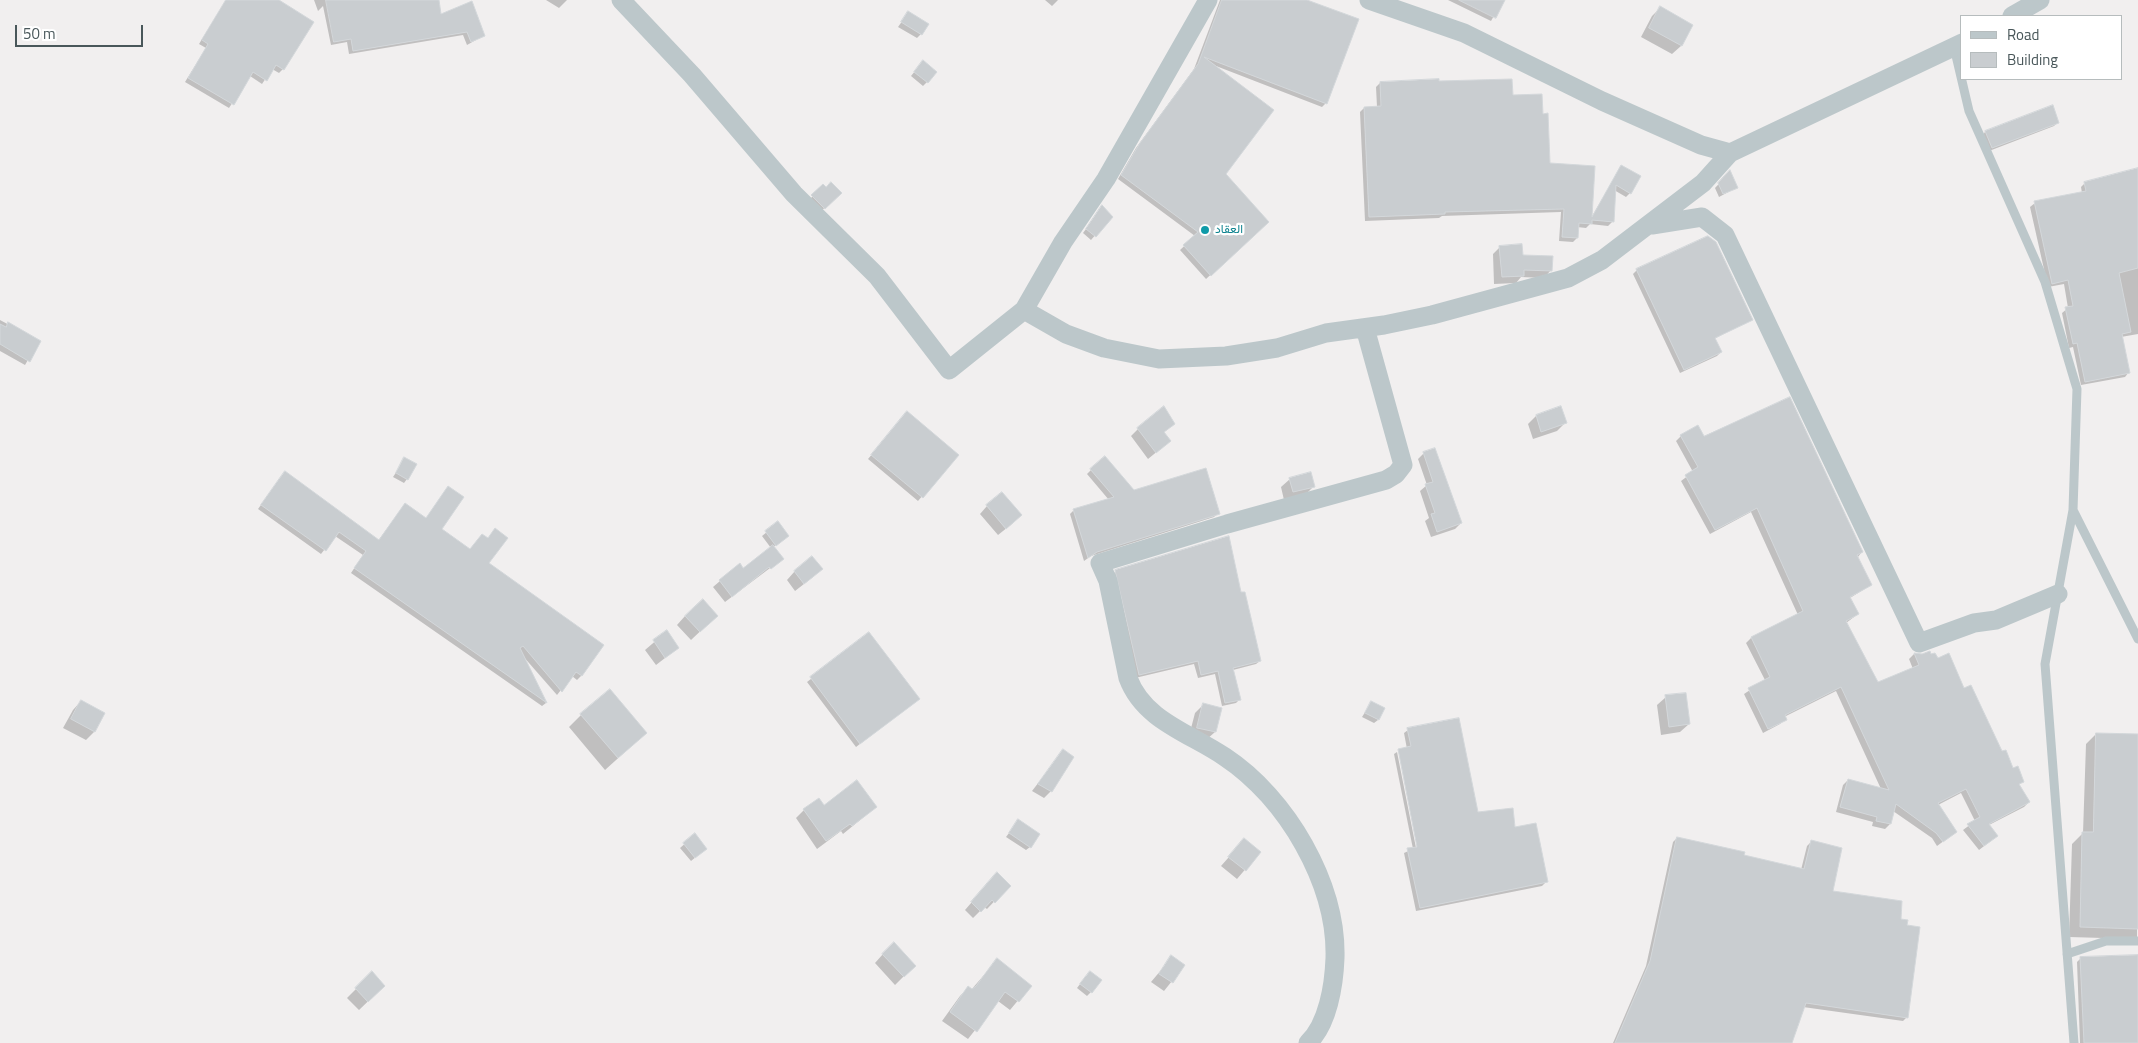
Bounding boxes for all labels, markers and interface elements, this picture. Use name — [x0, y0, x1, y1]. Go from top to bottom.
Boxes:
scale bar — [18, 15, 145, 47]
legend — [1960, 15, 2123, 80]
text: 50 m — [23, 22, 56, 45]
text: Road — [2007, 23, 2039, 46]
text: Building — [2007, 48, 2058, 71]
place label: العقاد — [1215, 223, 1243, 237]
marker: العقاد — [1199, 224, 1211, 236]

